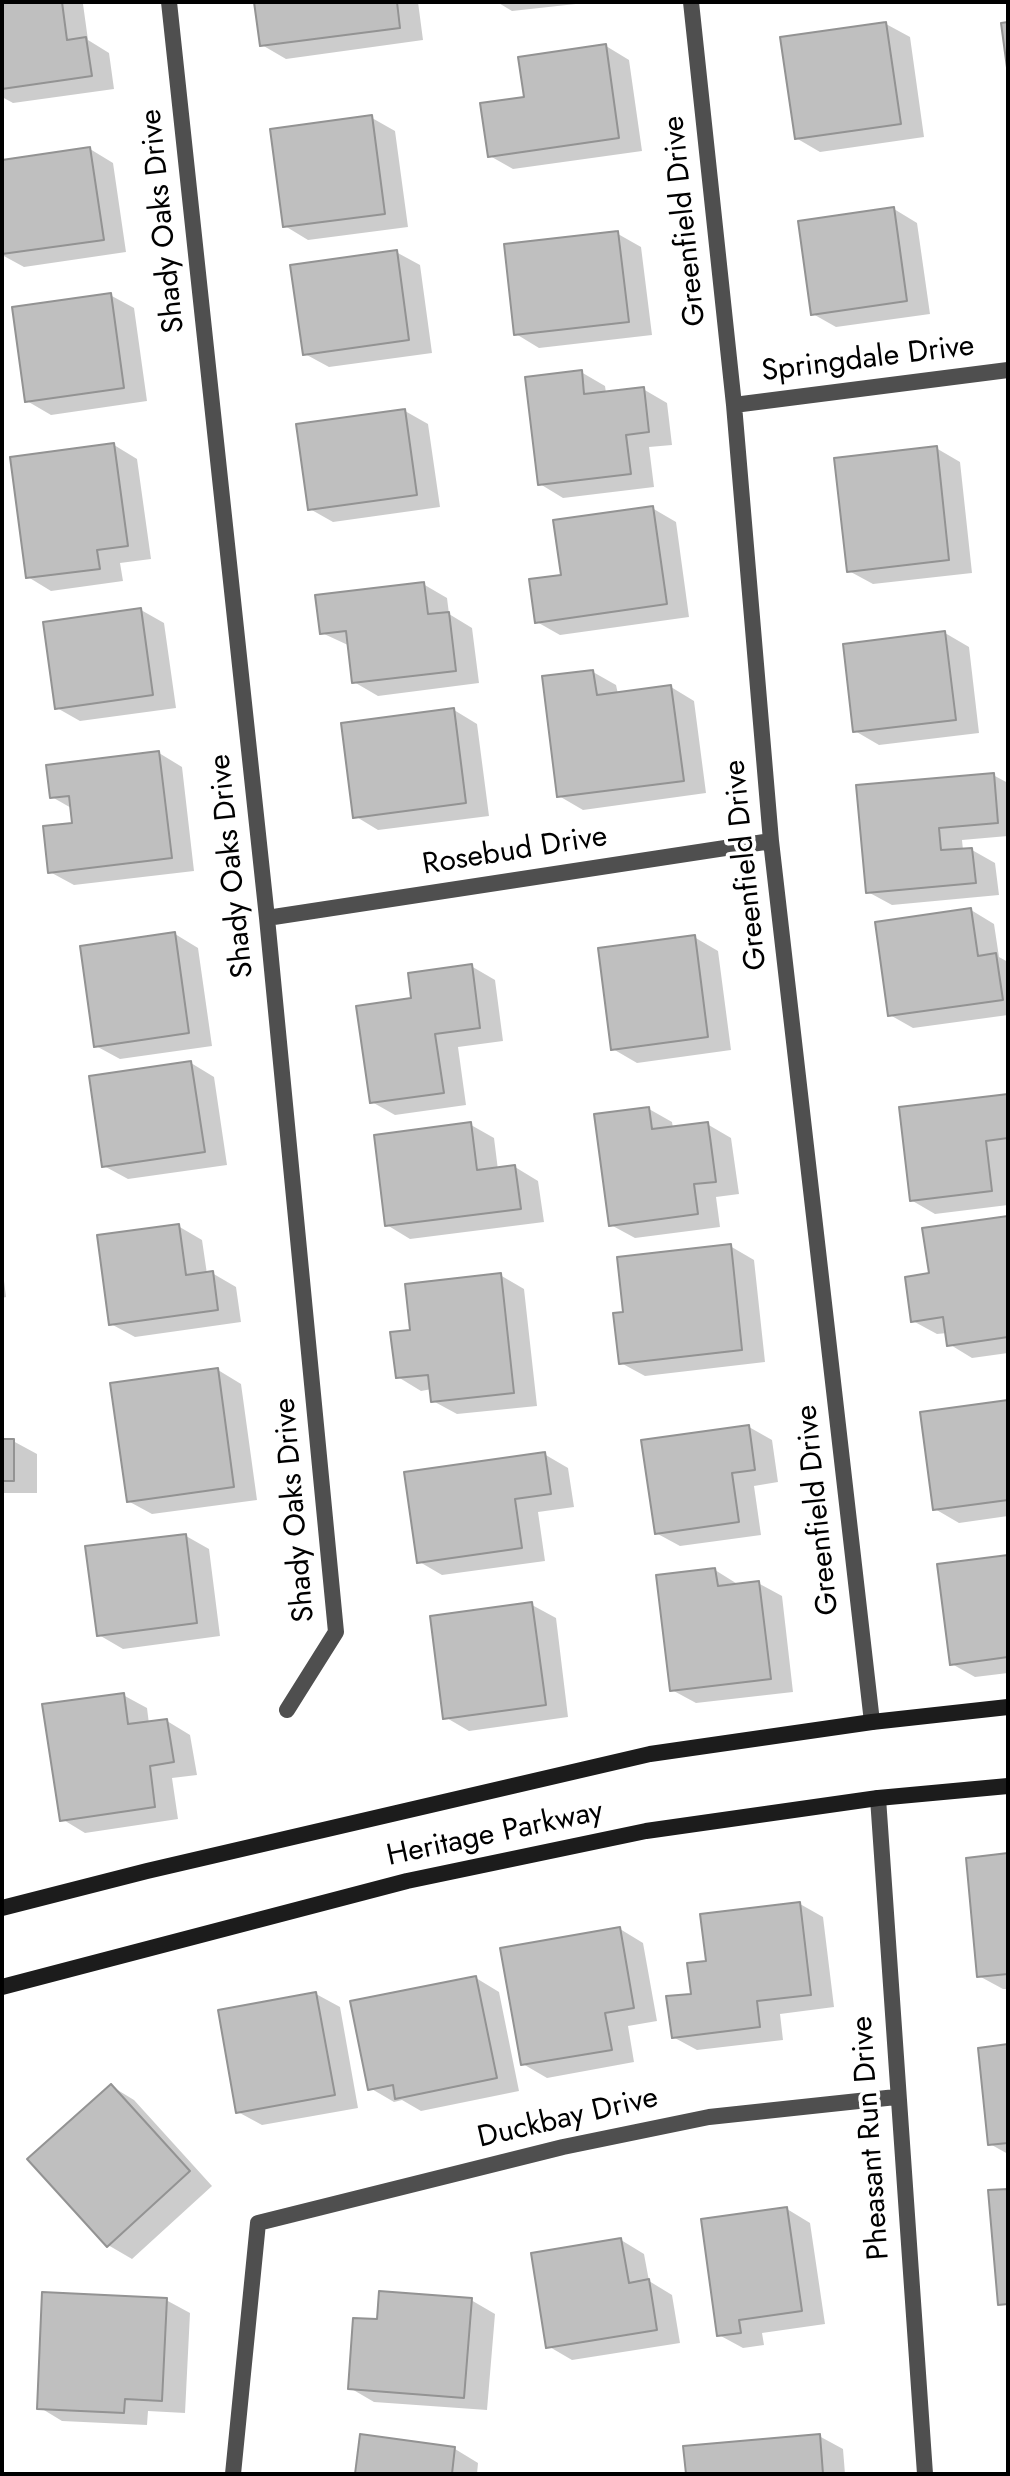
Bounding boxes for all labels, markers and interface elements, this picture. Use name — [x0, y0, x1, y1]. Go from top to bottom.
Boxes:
street label: Shady Oaks Drive — [134, 107, 194, 335]
street label: Greenfield Drive — [657, 114, 715, 328]
street label: Springdale Drive — [760, 329, 976, 391]
street label: Shady Oaks Drive — [203, 752, 263, 980]
street label: Greenfield Drive — [718, 758, 776, 972]
street label: Rosebud Drive — [420, 820, 610, 884]
street label: Shady Oaks Drive — [268, 1396, 324, 1624]
street label: Greenfield Drive — [790, 1403, 848, 1617]
street label: Heritage Parkway — [384, 1795, 606, 1875]
street label: Pheasant Run Drive — [846, 2015, 898, 2261]
street label: Duckbay Drive — [474, 2081, 662, 2157]

